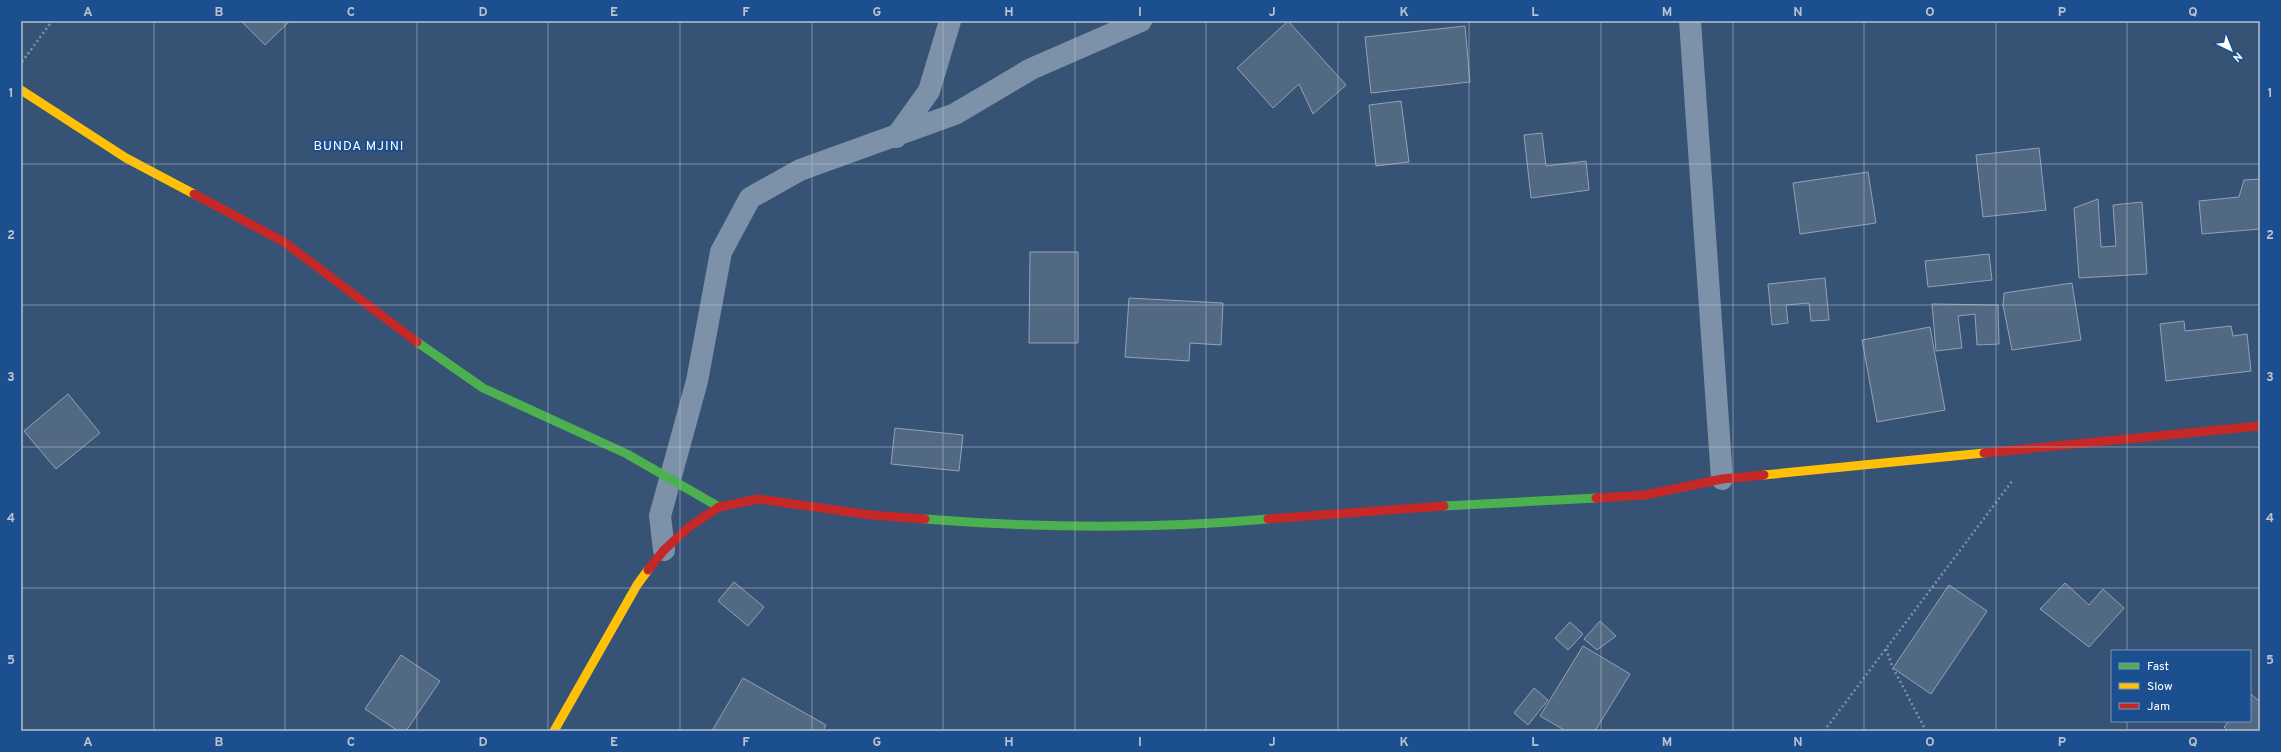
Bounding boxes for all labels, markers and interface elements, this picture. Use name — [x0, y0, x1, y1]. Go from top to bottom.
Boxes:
text: A — [83, 5, 93, 21]
text: B — [215, 5, 224, 21]
text: C — [347, 5, 355, 21]
text: D — [478, 5, 488, 21]
text: E — [610, 5, 618, 21]
text: F — [742, 5, 750, 21]
text: G — [873, 5, 882, 21]
text: H — [1004, 5, 1014, 21]
text: I — [1138, 5, 1142, 21]
text: J — [1268, 5, 1276, 21]
text: K — [1399, 5, 1409, 21]
text: L — [1531, 5, 1539, 21]
text: M — [1662, 5, 1672, 21]
text: N — [1793, 5, 1803, 21]
text: O — [1925, 5, 1935, 21]
text: P — [2058, 5, 2067, 21]
text: Q — [2188, 5, 2198, 21]
north arrow — [2211, 30, 2251, 70]
text: N — [2229, 49, 2245, 64]
text: 1 — [8, 86, 14, 102]
text: 1 — [2267, 86, 2273, 102]
district label: BUNDA MJINI — [313, 139, 405, 155]
text: 2 — [7, 228, 15, 244]
text: 2 — [2266, 228, 2274, 244]
text: 3 — [7, 370, 15, 386]
text: 3 — [2266, 370, 2274, 386]
text: 4 — [7, 511, 15, 527]
text: 4 — [2266, 511, 2274, 527]
legend — [2111, 650, 2251, 722]
text: 5 — [7, 653, 15, 669]
text: 5 — [2266, 653, 2274, 669]
text: Fast — [2147, 659, 2169, 675]
text: Slow — [2147, 679, 2173, 695]
text: Jam — [2147, 699, 2170, 715]
text: A — [83, 735, 93, 751]
text: B — [215, 735, 224, 751]
text: C — [347, 735, 355, 751]
text: D — [478, 735, 488, 751]
text: E — [610, 735, 618, 751]
text: F — [742, 735, 750, 751]
text: G — [873, 735, 882, 751]
text: H — [1004, 735, 1014, 751]
text: I — [1138, 735, 1142, 751]
text: J — [1268, 735, 1276, 751]
text: K — [1399, 735, 1409, 751]
text: L — [1531, 735, 1539, 751]
text: M — [1662, 735, 1672, 751]
text: N — [1793, 735, 1803, 751]
text: O — [1925, 735, 1935, 751]
text: P — [2058, 735, 2067, 751]
text: Q — [2188, 735, 2198, 751]

